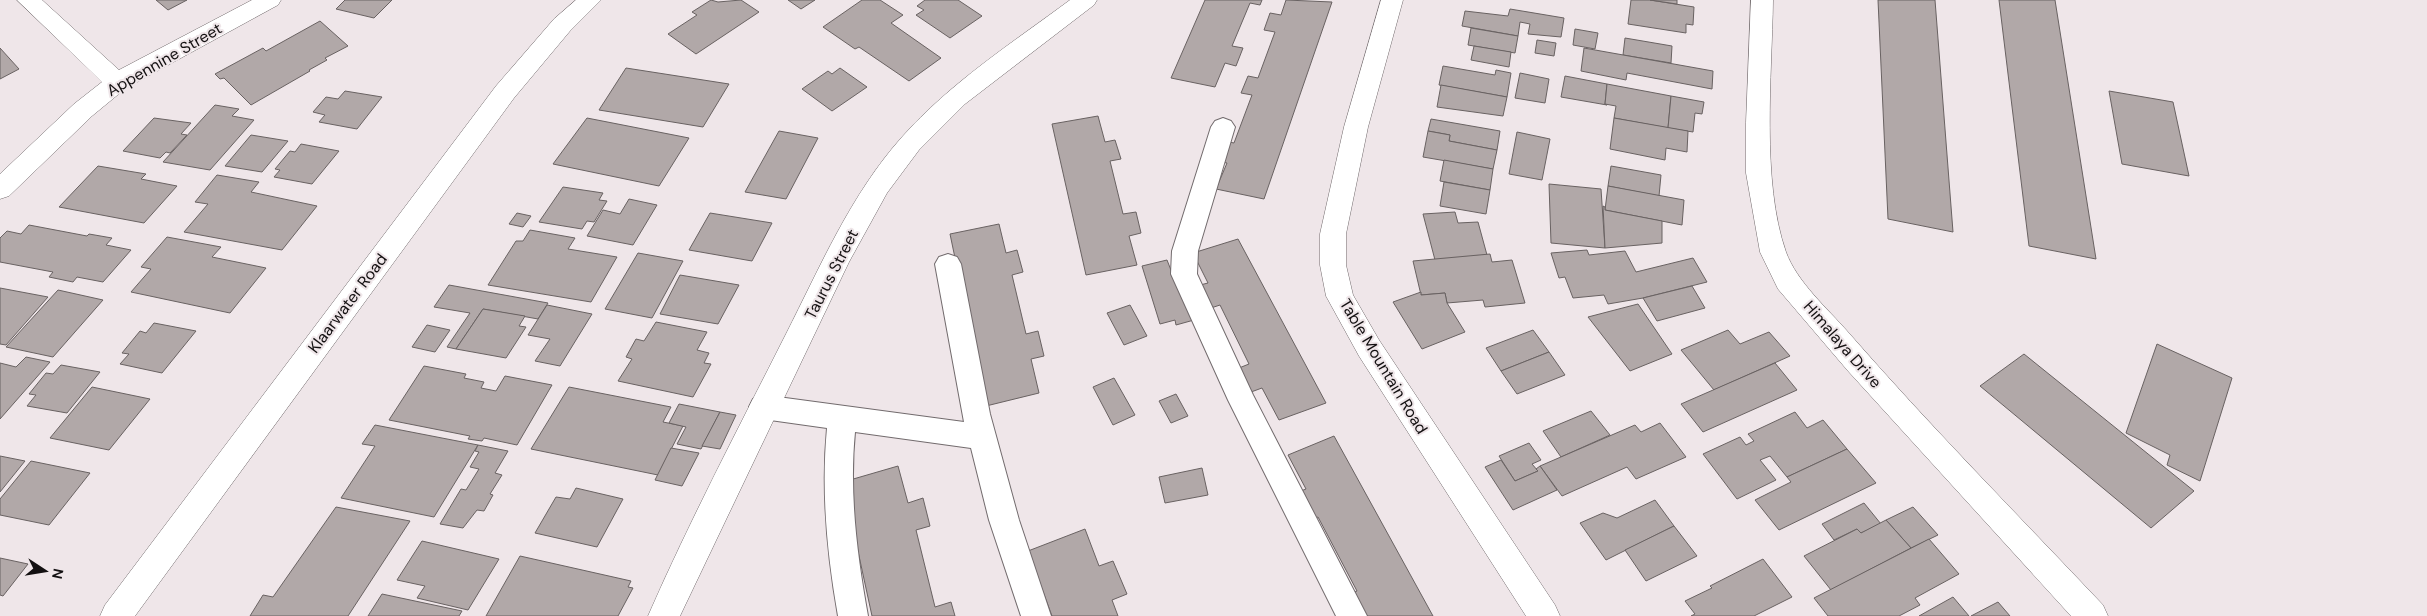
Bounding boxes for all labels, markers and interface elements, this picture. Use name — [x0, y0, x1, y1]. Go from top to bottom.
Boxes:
street label: Appennine Street — [103, 18, 226, 101]
street label: Taurus Street — [800, 226, 863, 323]
street label: Klaarwater Road — [303, 249, 392, 357]
street label: Table Mountain Road — [1335, 295, 1432, 438]
street label: Himalaya Drive — [1799, 296, 1886, 392]
north arrow — [20, 546, 70, 596]
text: N — [48, 567, 68, 581]

